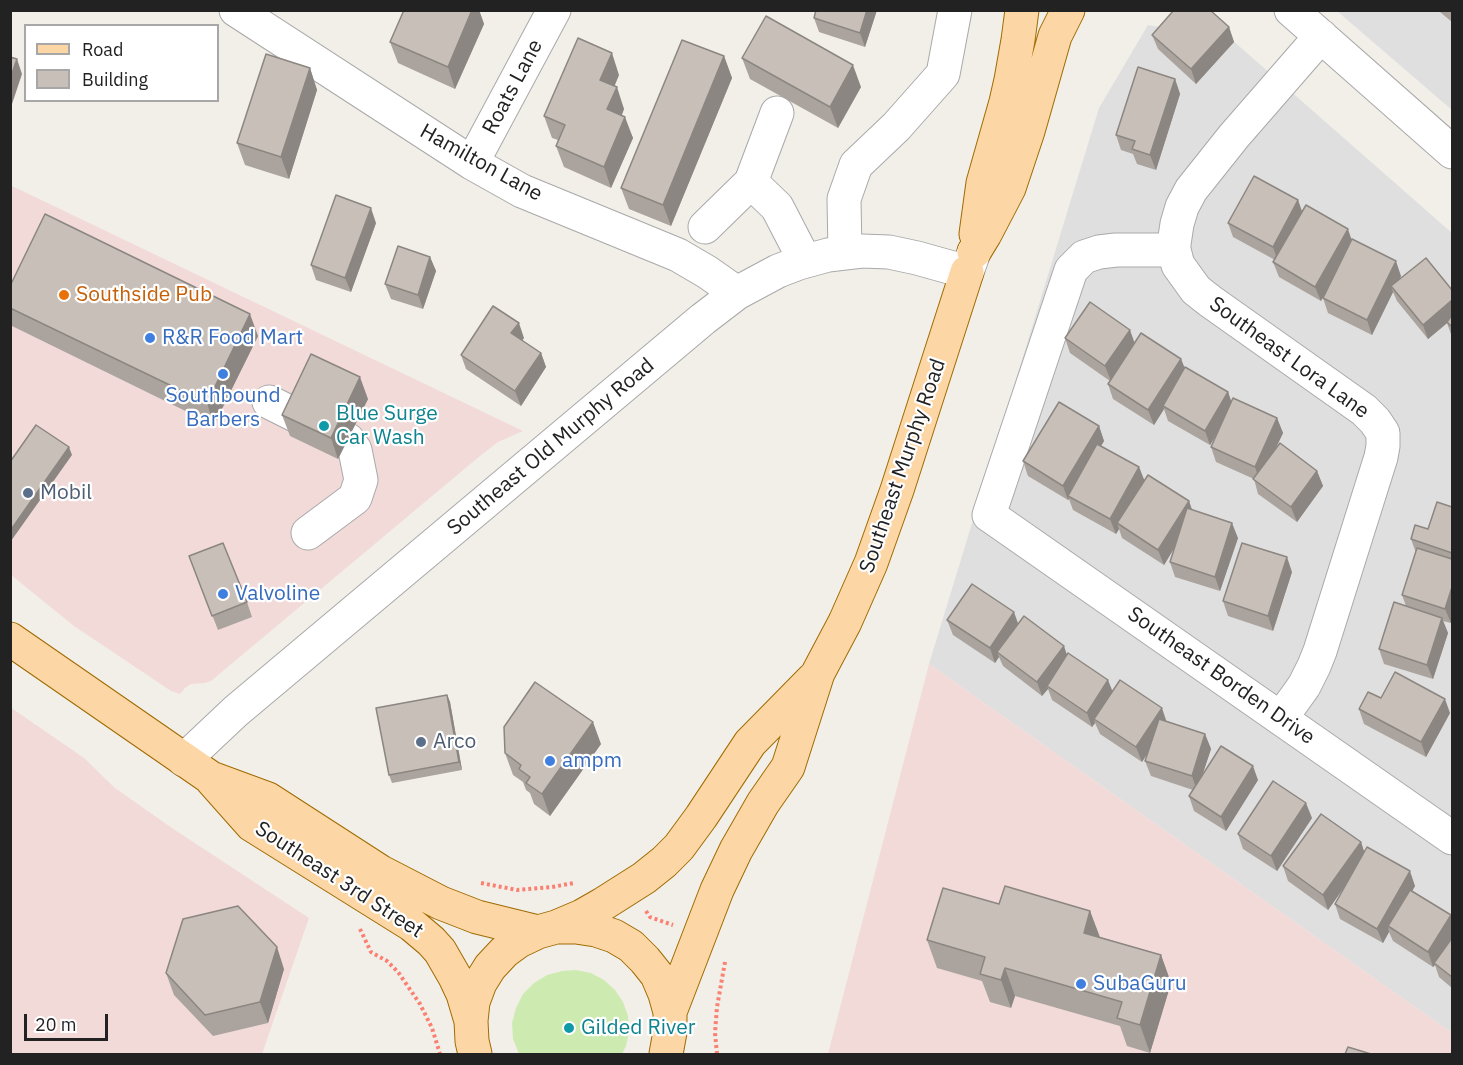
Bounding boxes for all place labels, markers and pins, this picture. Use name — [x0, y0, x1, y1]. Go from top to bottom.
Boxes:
place label: Southside Pub — [76, 282, 212, 308]
marker: Southside Pub — [57, 288, 71, 302]
place label: R&R Food Mart — [162, 325, 303, 351]
marker: R&R Food Mart — [143, 331, 157, 345]
marker: Southbound Barbers — [216, 367, 230, 381]
place label: Southbound Barbers — [165, 383, 281, 433]
place label: Blue Surge Car Wash — [336, 401, 438, 451]
marker: Blue Surge Car Wash — [317, 419, 331, 433]
place label: Mobil — [40, 480, 92, 506]
marker: Mobil — [21, 486, 35, 500]
place label: Valvoline — [235, 581, 320, 607]
marker: Valvoline — [216, 587, 230, 601]
place label: Arco — [433, 729, 476, 755]
marker: Arco — [414, 735, 428, 749]
place label: ampm — [562, 748, 622, 774]
marker: ampm — [543, 754, 557, 768]
place label: SubaGuru — [1093, 971, 1187, 997]
marker: SubaGuru — [1074, 977, 1088, 991]
place label: Gilded River — [581, 1015, 695, 1041]
marker: Gilded River — [562, 1021, 576, 1035]

